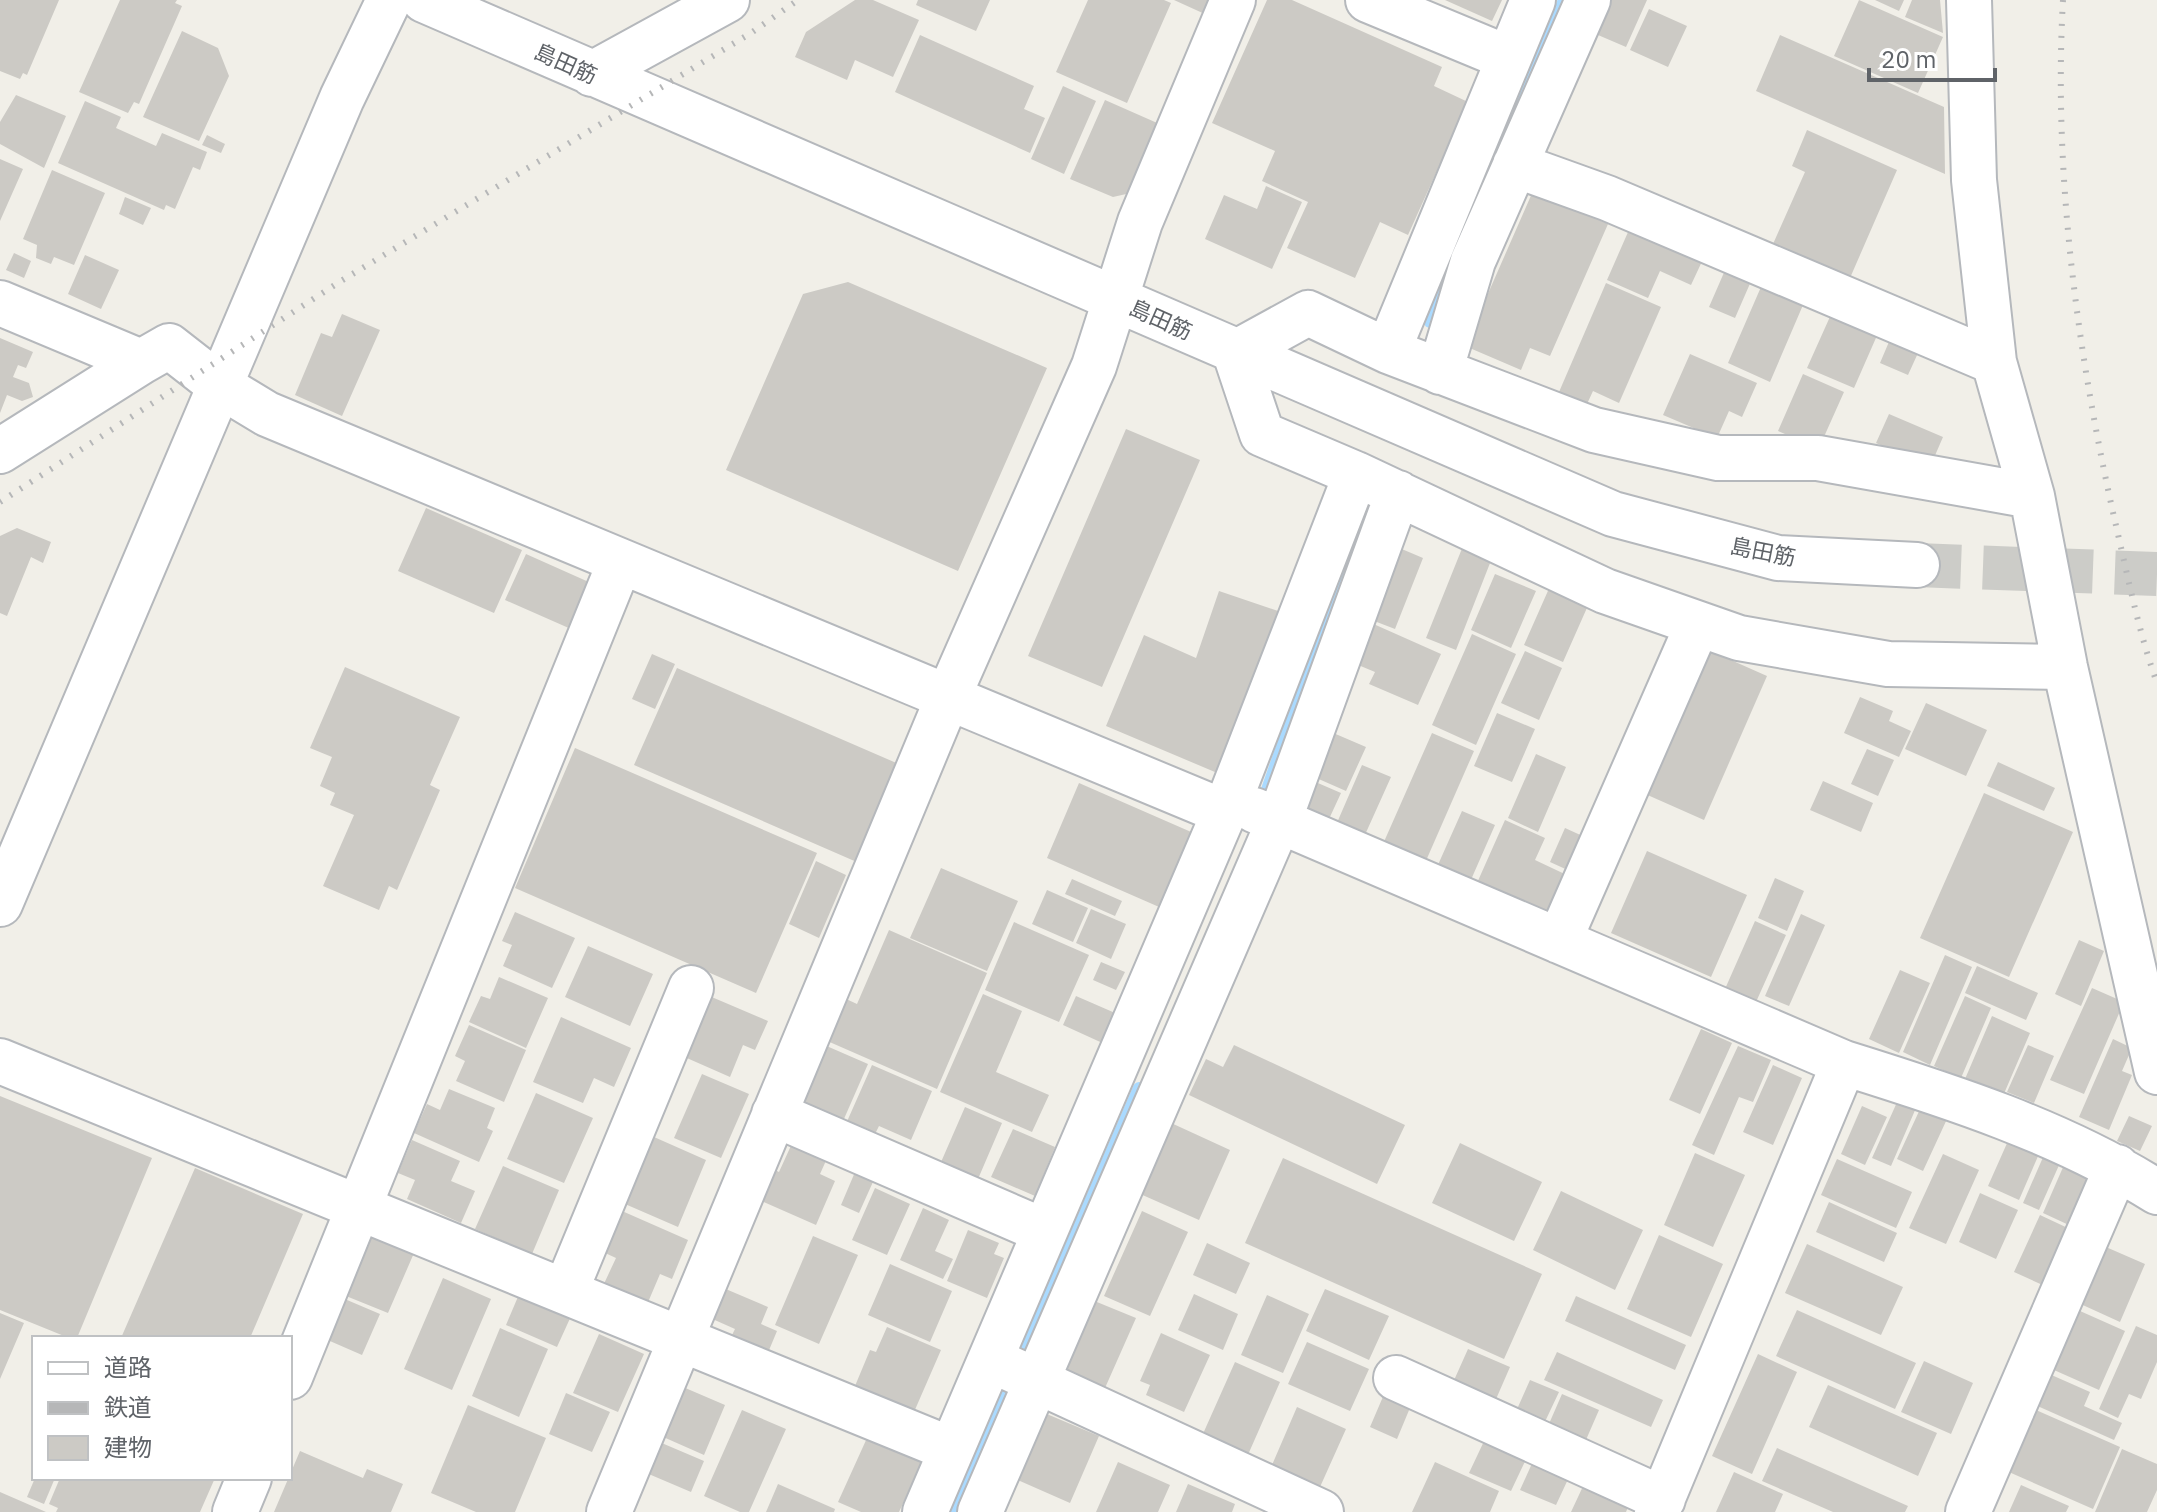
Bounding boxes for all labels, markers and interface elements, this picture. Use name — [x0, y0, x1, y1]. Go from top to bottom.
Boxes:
scale bar — [1869, 32, 1995, 82]
street label: 島田筋 — [530, 36, 602, 90]
text: 20 m — [1881, 43, 1936, 75]
street label: 島田筋 — [1125, 292, 1197, 346]
street label: 島田筋 — [1728, 530, 1798, 572]
legend — [32, 1336, 292, 1480]
text: 道路 — [104, 1351, 152, 1383]
text: 鉄道 — [104, 1391, 152, 1423]
text: 建物 — [104, 1431, 152, 1463]

